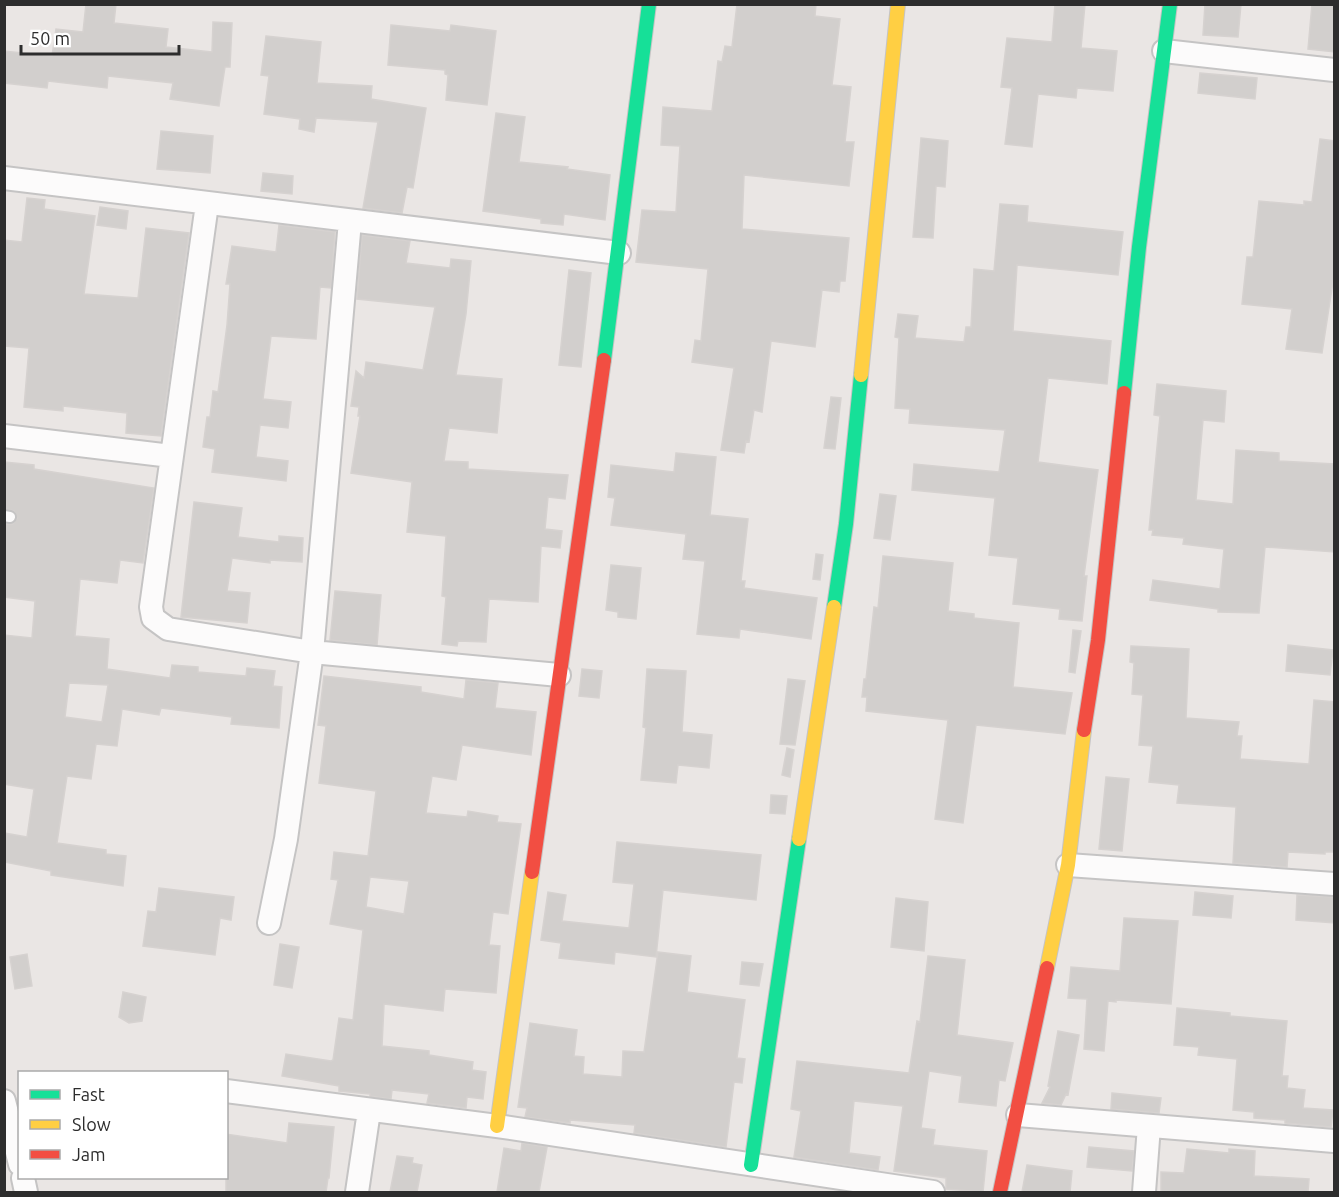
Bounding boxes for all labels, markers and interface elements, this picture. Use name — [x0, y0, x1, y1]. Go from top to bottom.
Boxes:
scale bar — [21, 18, 178, 56]
text: 50 m — [30, 28, 70, 48]
legend — [18, 1071, 228, 1179]
text: Fast — [72, 1084, 105, 1104]
text: Slow — [72, 1114, 111, 1134]
text: Jam — [72, 1144, 106, 1164]

